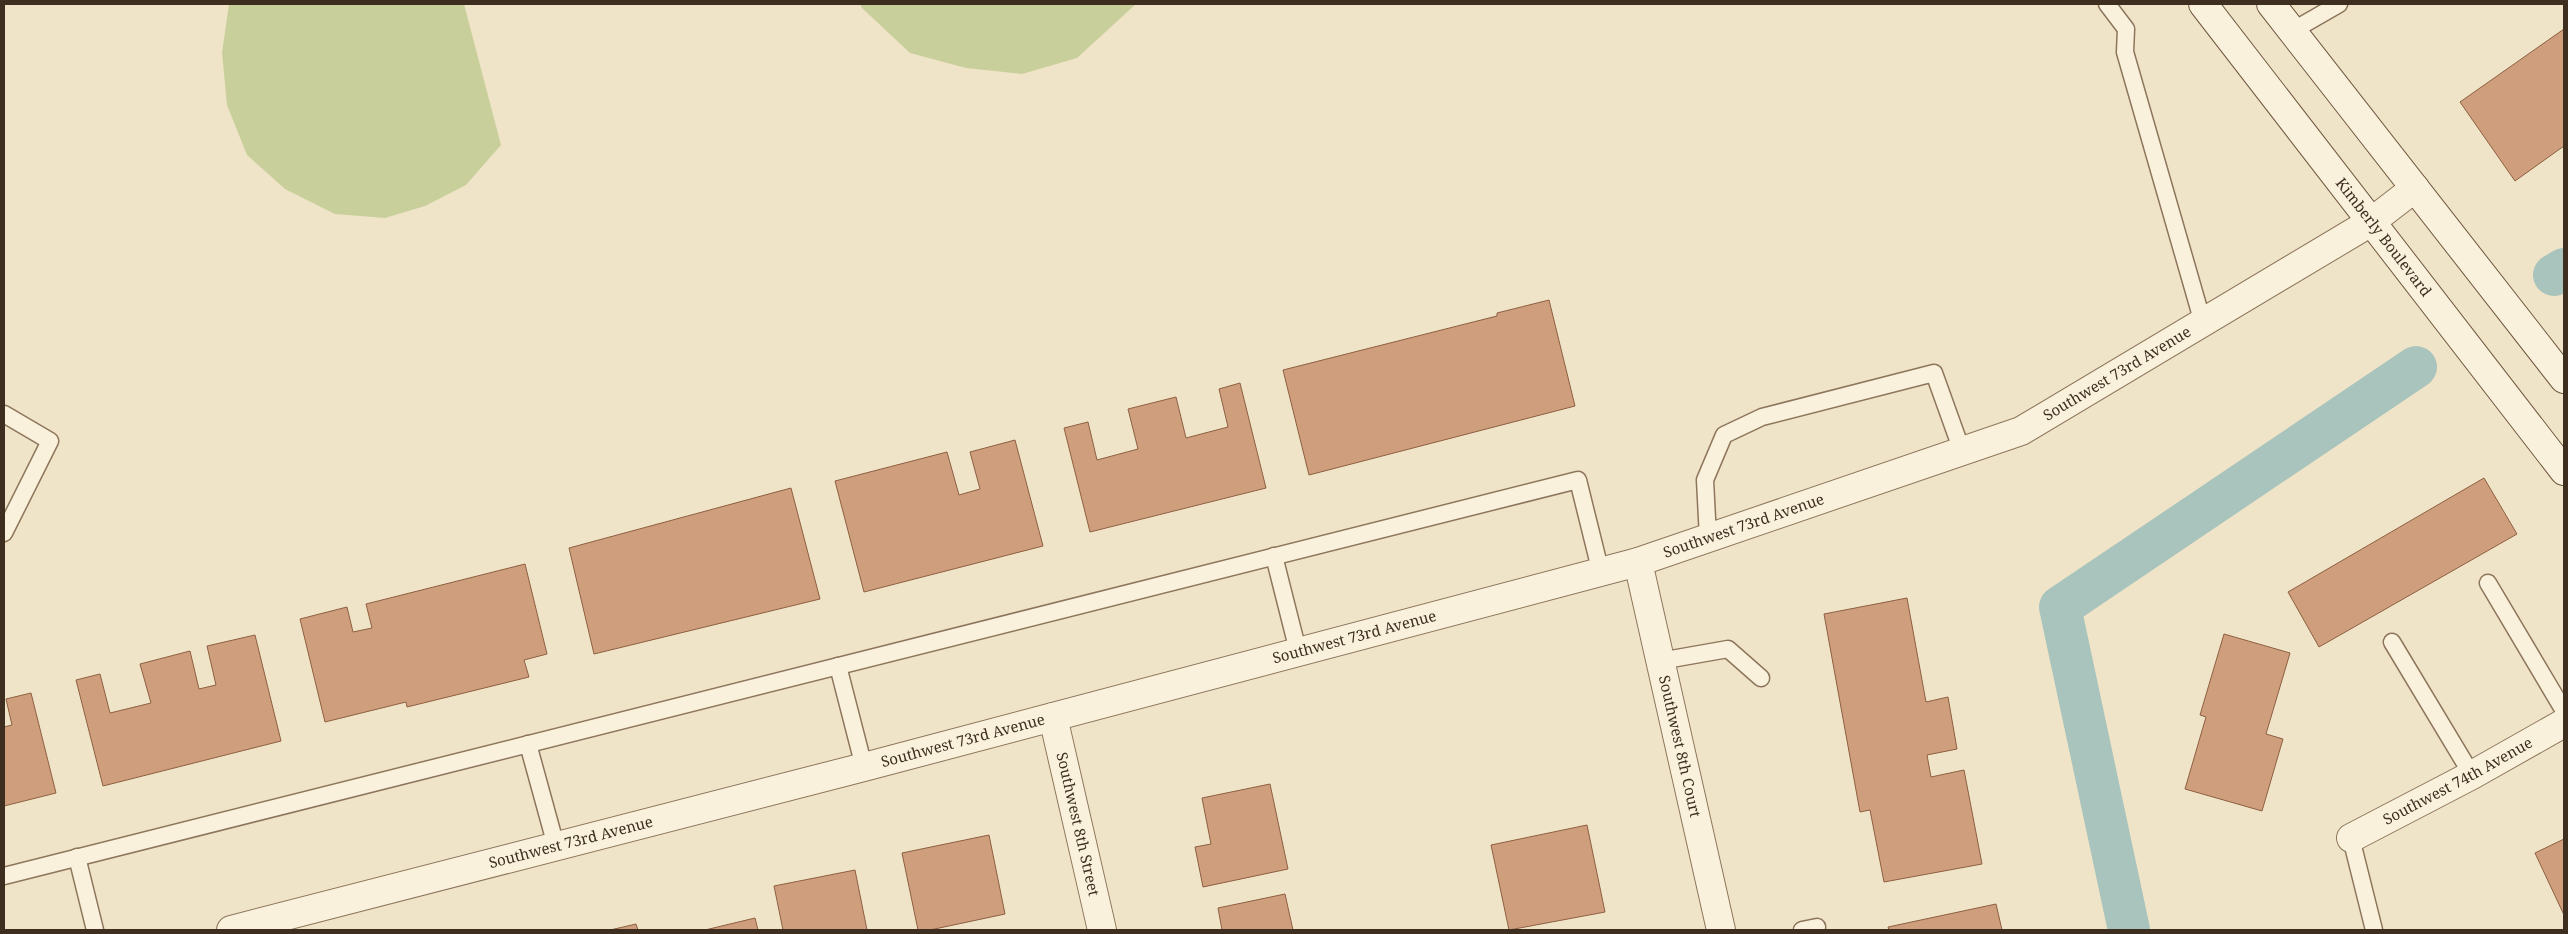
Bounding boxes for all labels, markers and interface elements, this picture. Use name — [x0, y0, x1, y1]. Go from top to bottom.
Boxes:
street label: Kimberly Boulevard — [2332, 173, 2436, 300]
street label: Southwest 73rd Avenue — [2039, 321, 2194, 425]
street label: Southwest 73rd Avenue — [1660, 488, 1826, 562]
street label: Southwest 73rd Avenue — [1270, 605, 1438, 667]
street label: Southwest 8th Court — [1655, 673, 1706, 819]
street label: Southwest 73rd Avenue — [879, 709, 1047, 771]
street label: Southwest 74th Avenue — [2379, 732, 2536, 829]
street label: Southwest 8th Street — [1052, 750, 1105, 898]
street label: Southwest 73rd Avenue — [486, 811, 655, 872]

